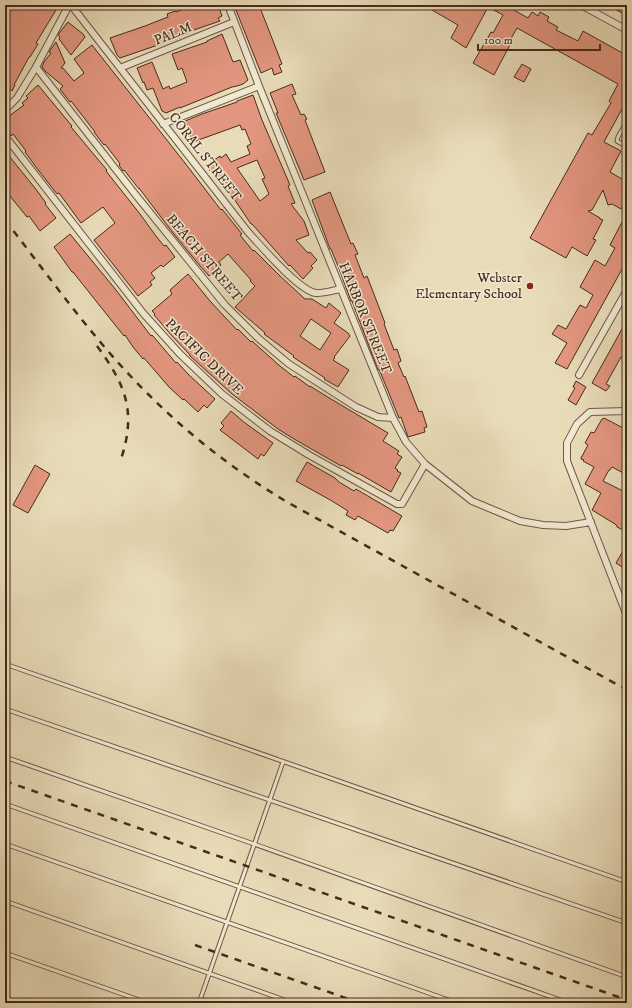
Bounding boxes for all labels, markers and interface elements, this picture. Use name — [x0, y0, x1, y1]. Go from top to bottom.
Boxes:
street label: PALM — [151, 18, 195, 50]
scale bar — [478, 26, 600, 52]
text: 100 m — [484, 33, 513, 48]
street label: CORAL STREET — [165, 109, 246, 205]
street label: BEACH STREET — [162, 210, 246, 306]
street label: HARBOR STREET — [334, 260, 396, 377]
place label: Webster Elementary School — [415, 269, 523, 303]
marker: Webster Elementary School — [525, 281, 535, 291]
street label: PACIFIC DRIVE — [161, 315, 247, 399]

